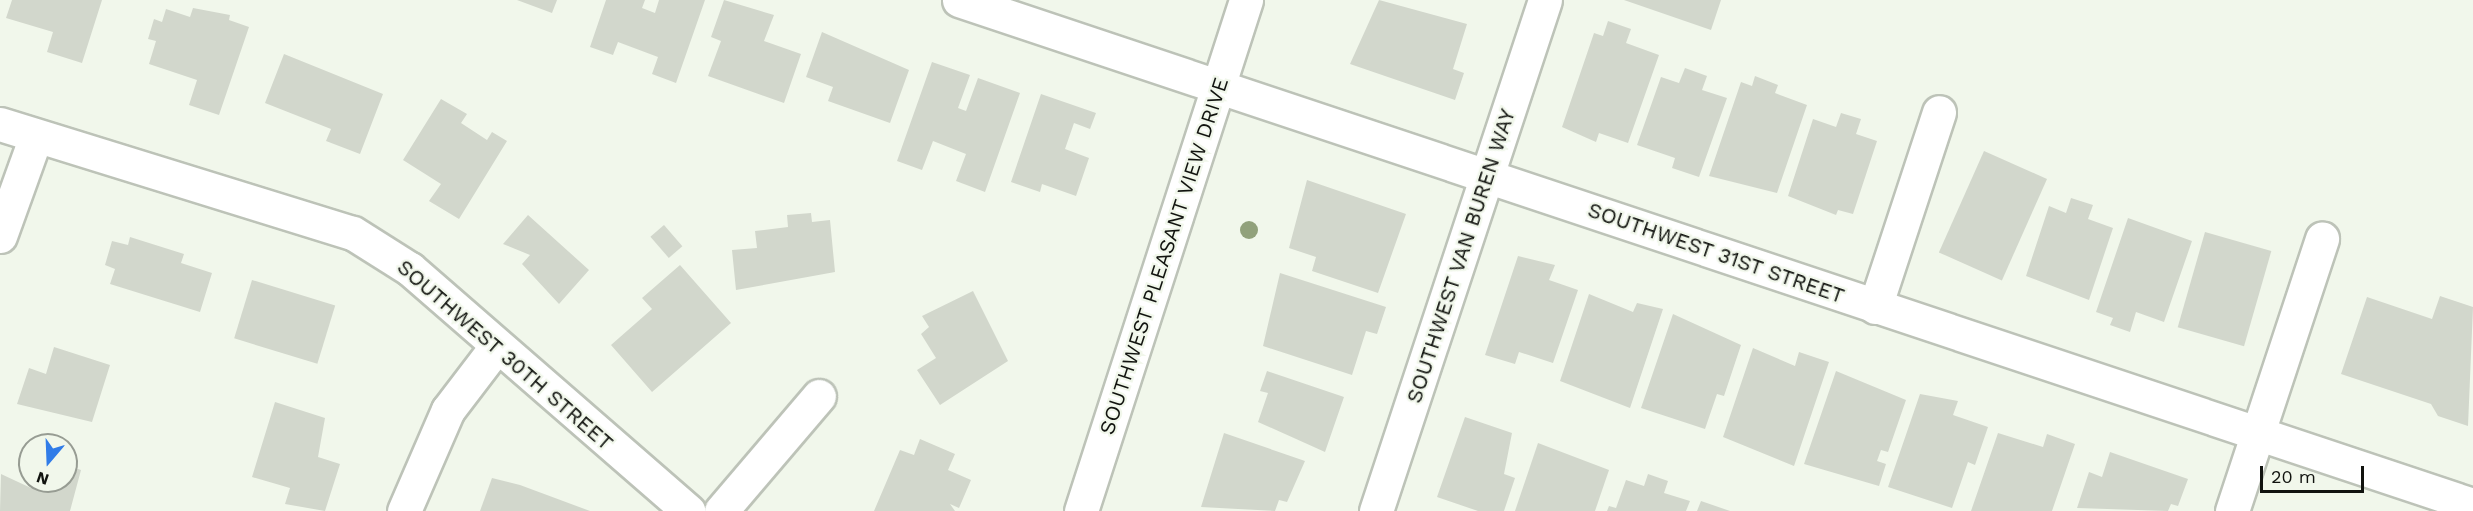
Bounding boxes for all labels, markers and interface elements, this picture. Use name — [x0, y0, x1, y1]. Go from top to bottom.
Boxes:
street label: SOUTHWEST PLEASANT VIEW DRIVE — [1094, 73, 1234, 439]
street label: SOUTHWEST VAN BUREN WAY — [1401, 105, 1521, 407]
street label: SOUTHWEST 31ST STREET — [1584, 197, 1848, 309]
street label: SOUTHWEST 30TH STREET — [392, 254, 618, 456]
north arrow — [18, 433, 78, 493]
scale bar — [2263, 454, 2366, 492]
text: 20 m — [2271, 466, 2316, 487]
text: N — [34, 468, 51, 490]

